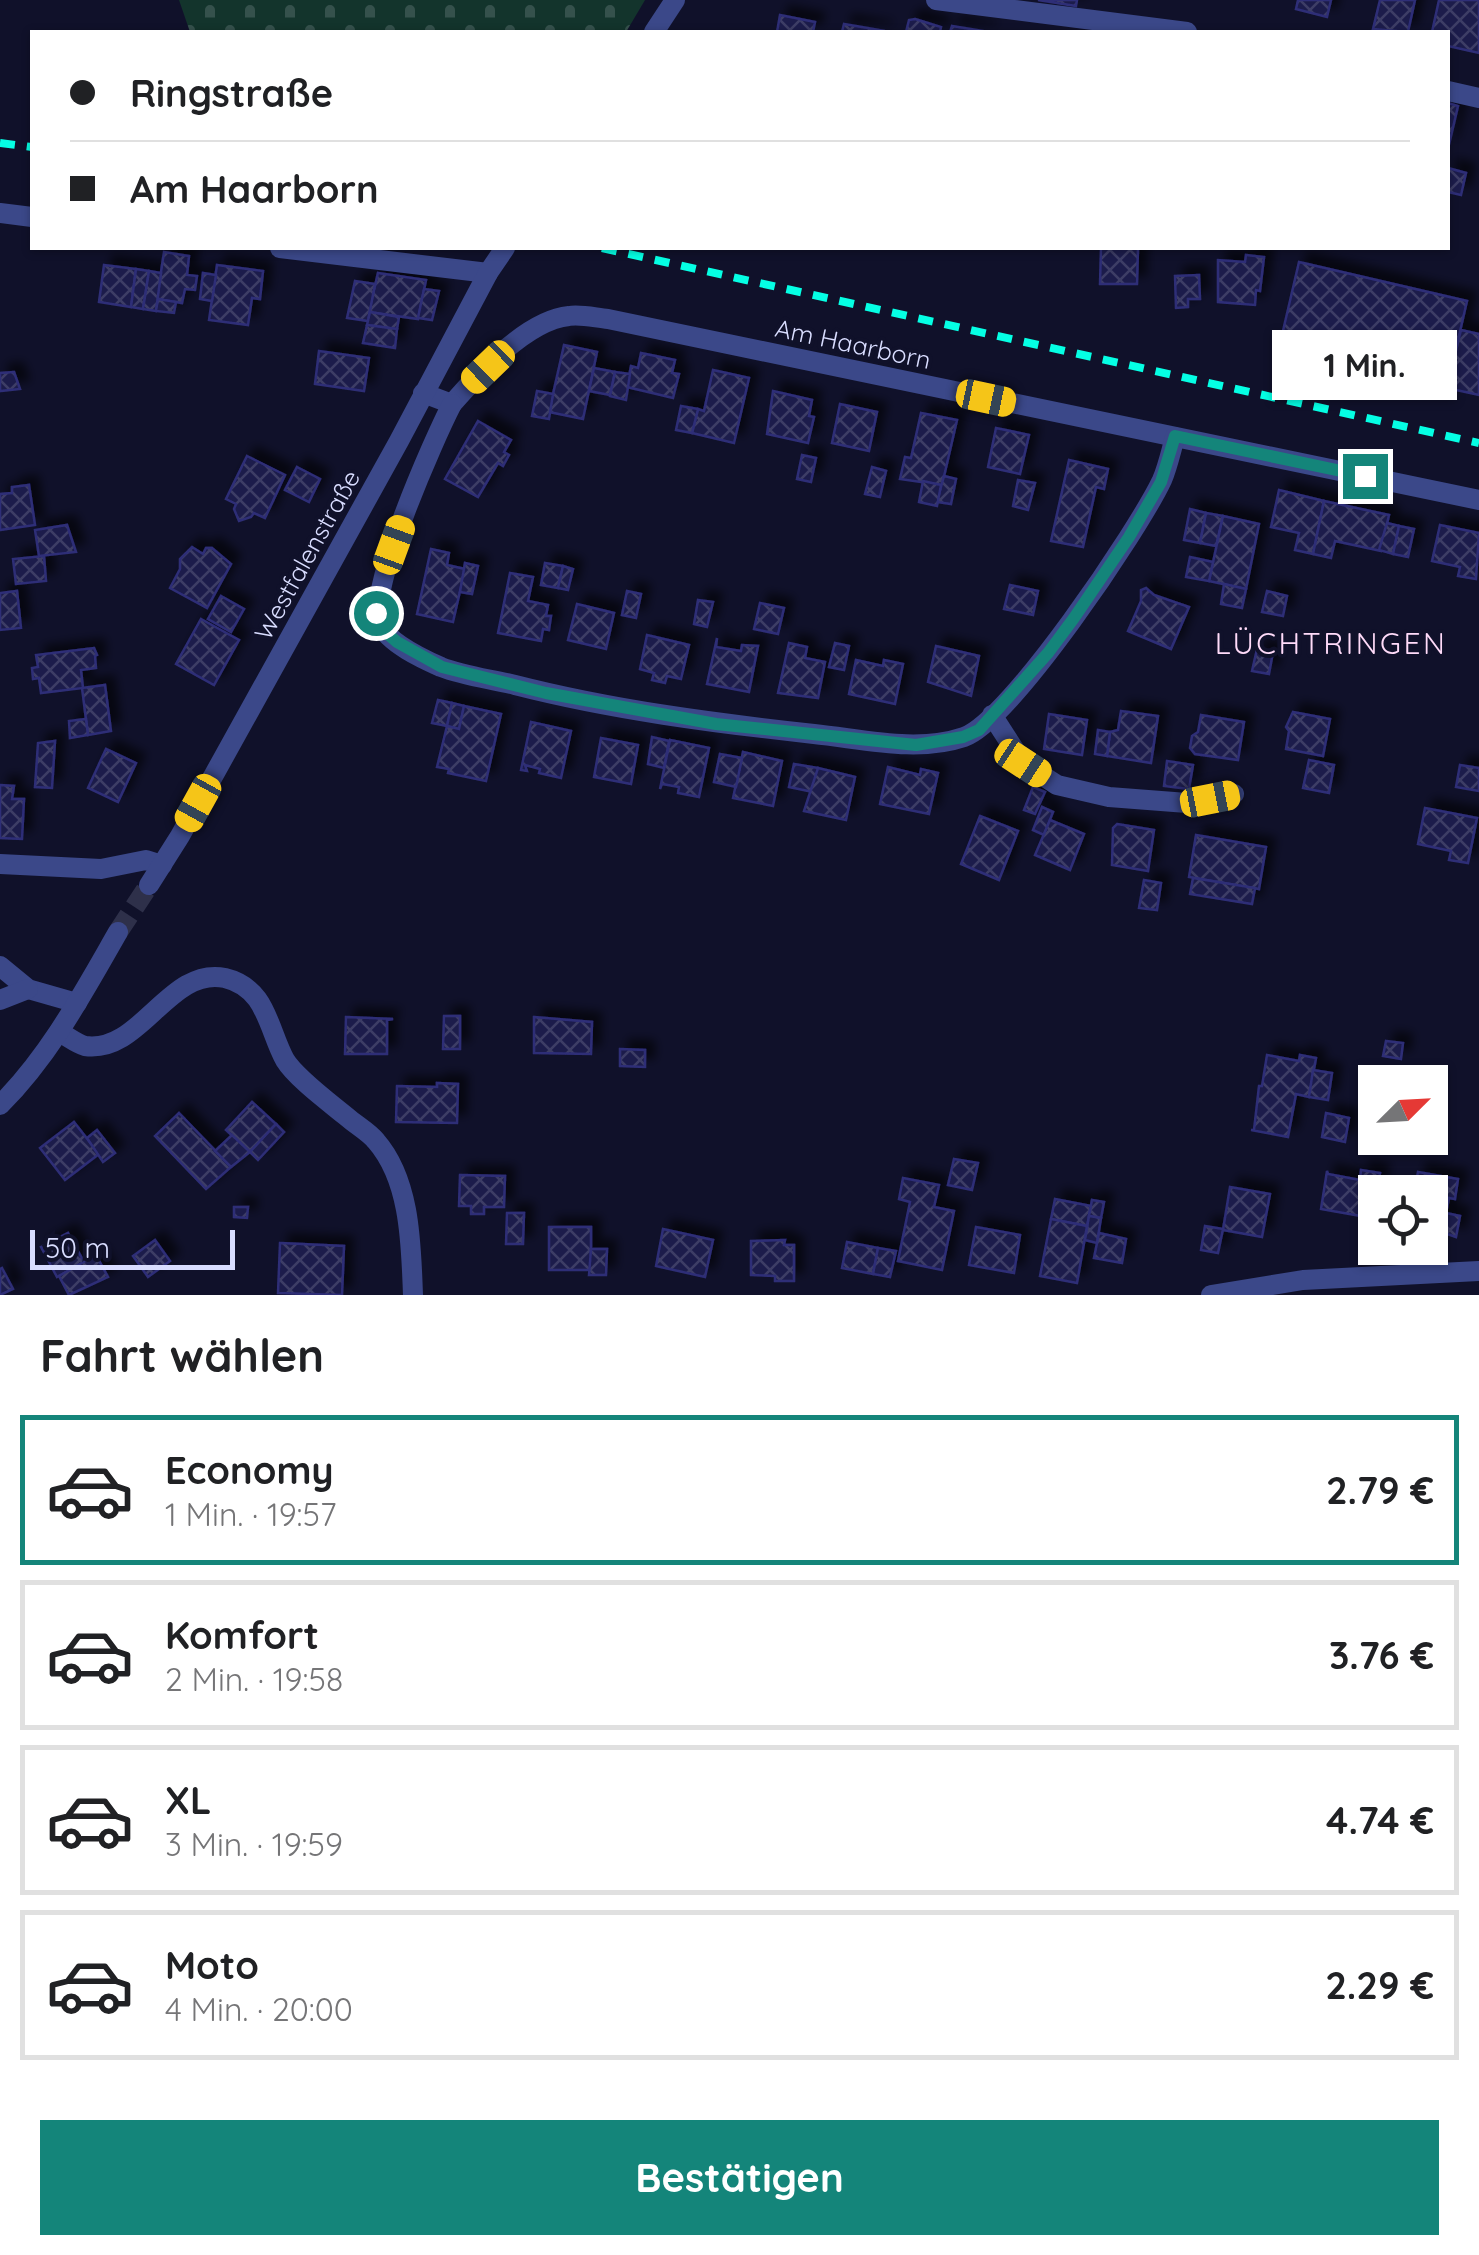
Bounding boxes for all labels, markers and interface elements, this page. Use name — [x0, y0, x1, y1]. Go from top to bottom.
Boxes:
text: Ringstraße — [130, 69, 333, 117]
text: Am Haarborn — [130, 165, 379, 213]
street label: Am Haarborn — [772, 312, 934, 375]
callout: 1 Min. — [1272, 331, 1458, 401]
car — [456, 335, 520, 399]
text: 1 Min. — [1323, 345, 1406, 385]
car — [954, 377, 1018, 419]
route end — [1343, 454, 1388, 499]
street label: Westfalenstraße — [247, 464, 366, 645]
car — [370, 512, 418, 578]
route start — [354, 591, 399, 636]
district label: LÜCHTRINGEN — [1215, 624, 1447, 662]
car — [990, 734, 1056, 792]
car — [170, 769, 226, 837]
car — [1178, 779, 1242, 819]
north arrow — [1358, 1065, 1448, 1155]
map controls — [1358, 1065, 1448, 1265]
button: locate — [1358, 1175, 1448, 1265]
scale bar — [30, 1225, 235, 1270]
text: 50 m — [45, 1230, 110, 1265]
text: Fahrt wählen — [40, 1327, 324, 1383]
icon: car — [45, 1445, 135, 1535]
text: Economy — [165, 1446, 334, 1494]
text: 2.79 € — [1326, 1466, 1434, 1514]
text: 1 Min. · 19:57 — [165, 1494, 336, 1534]
icon: car — [45, 1610, 135, 1700]
text: Komfort — [165, 1611, 319, 1659]
text: 3.76 € — [1329, 1631, 1434, 1679]
text: 2 Min. · 19:58 — [165, 1659, 343, 1699]
icon: car — [45, 1775, 135, 1865]
text: XL — [165, 1776, 211, 1824]
text: 4.74 € — [1326, 1796, 1434, 1844]
text: 3 Min. · 19:59 — [165, 1824, 343, 1864]
icon: car — [45, 1940, 135, 2030]
text: Moto — [165, 1941, 259, 1989]
text: 2.29 € — [1325, 1961, 1434, 2009]
text: 4 Min. · 20:00 — [165, 1989, 353, 2029]
button: Bestätigen — [40, 2120, 1439, 2235]

